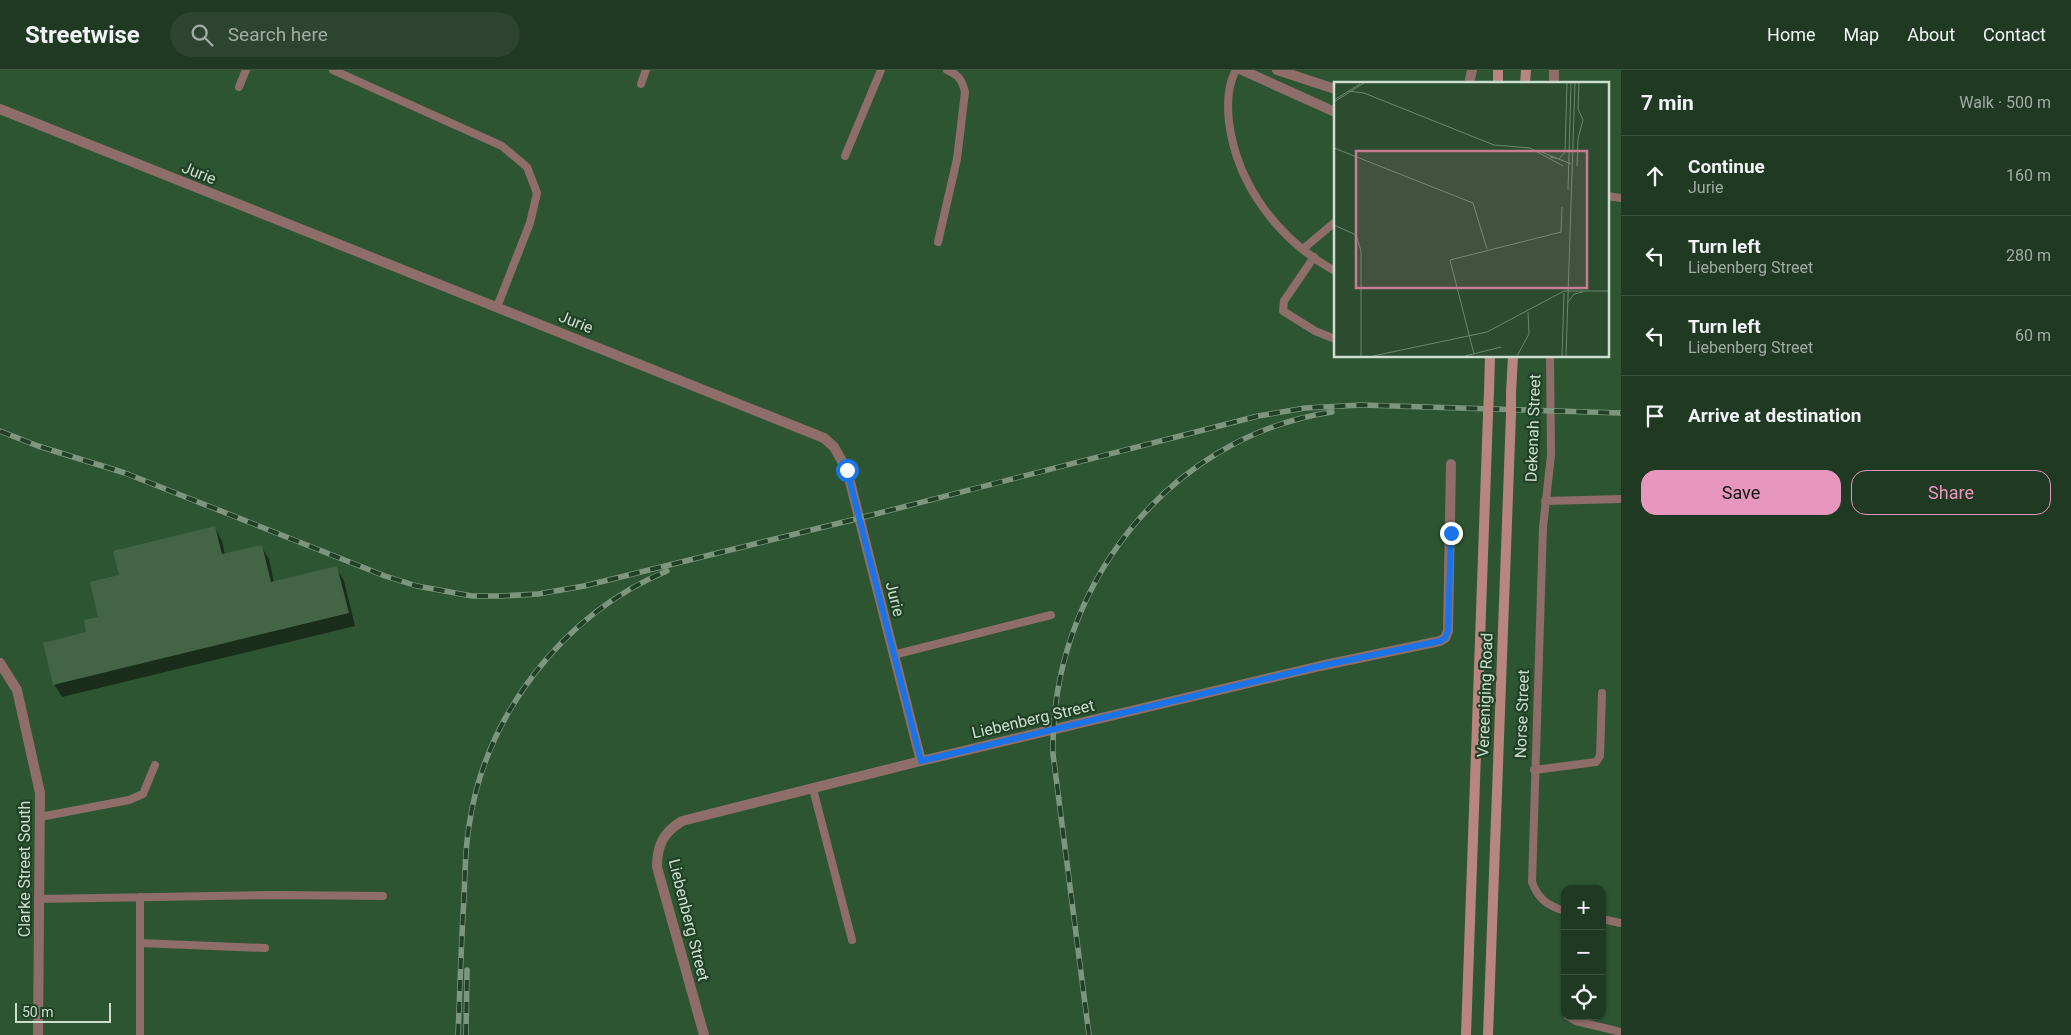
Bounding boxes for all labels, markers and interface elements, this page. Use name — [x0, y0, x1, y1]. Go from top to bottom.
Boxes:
search box — [170, 12, 520, 57]
text: Streetwise — [25, 21, 140, 49]
icon: search — [188, 21, 216, 49]
text: Search here — [228, 23, 328, 46]
text: Home — [1767, 24, 1816, 45]
text: Map — [1844, 24, 1879, 45]
text: About — [1907, 24, 1955, 45]
text: Contact — [1983, 24, 2046, 45]
inset map — [1334, 82, 1608, 358]
text: 7 min — [1641, 91, 1694, 115]
text: Walk · 500 m — [1959, 93, 2051, 112]
text: Continue — [1688, 155, 1765, 178]
street label: Jurie — [179, 158, 219, 188]
icon: ahead — [1641, 162, 1669, 190]
text: 160 m — [2006, 166, 2051, 185]
text: Jurie — [1688, 178, 1723, 197]
text: Turn left — [1688, 235, 1761, 258]
icon: left — [1641, 242, 1669, 270]
text: 280 m — [2006, 246, 2051, 265]
text: Liebenberg Street — [1688, 258, 1813, 277]
street label: Jurie — [556, 307, 596, 337]
text: Turn left — [1688, 315, 1761, 338]
icon: left — [1641, 322, 1669, 350]
text: 60 m — [2015, 326, 2051, 345]
text: Liebenberg Street — [1688, 338, 1813, 357]
street label: Dekenah Street — [1522, 374, 1544, 482]
icon: arrive — [1641, 402, 1669, 430]
text: Arrive at destination — [1688, 404, 1861, 427]
route start — [836, 459, 859, 482]
button: Save — [1641, 470, 1841, 515]
button: Share — [1851, 470, 2051, 515]
route end — [1440, 522, 1463, 545]
street label: Jurie — [881, 580, 909, 618]
street label: Vereeniging Road — [1473, 632, 1497, 758]
street label: Norse Street — [1511, 669, 1533, 759]
street label: Liebenberg Street — [970, 696, 1096, 742]
street label: Clarke Street South — [15, 801, 34, 937]
street label: Liebenberg Street — [665, 857, 713, 983]
map controls — [1561, 885, 1606, 1020]
button: + — [1561, 885, 1606, 930]
button: − — [1561, 930, 1606, 975]
button: locate — [1561, 975, 1606, 1020]
scale bar — [15, 1000, 111, 1023]
text: 50 m — [22, 1004, 54, 1020]

